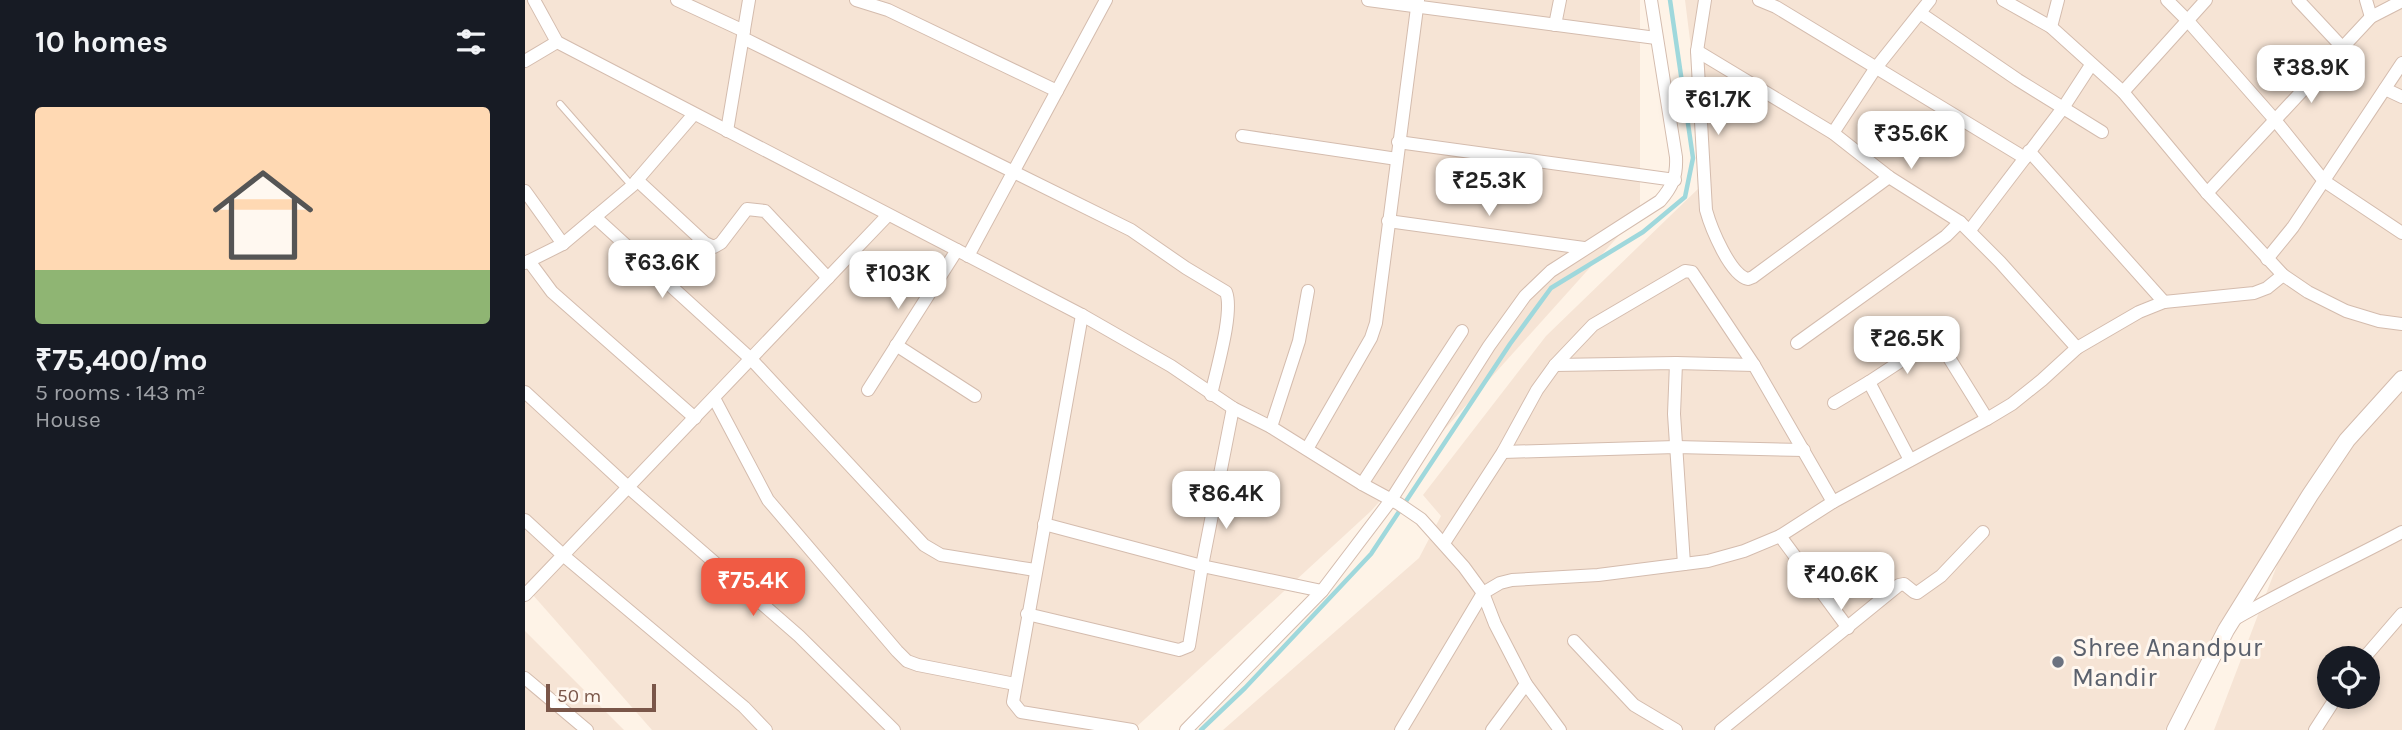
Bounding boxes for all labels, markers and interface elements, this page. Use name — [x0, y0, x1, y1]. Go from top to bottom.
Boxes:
icon: filters — [452, 23, 490, 61]
text: 10 homes — [35, 24, 168, 60]
pin: ₹38.9K — [2254, 46, 2368, 105]
text: ₹38.9K — [2273, 54, 2349, 81]
pin: ₹61.7K — [1661, 78, 1775, 137]
text: ₹61.7K — [1685, 86, 1751, 113]
pin: ₹35.6K — [1854, 111, 1968, 171]
text: ₹35.6K — [1874, 120, 1948, 147]
icon: home — [200, 152, 326, 278]
pin: ₹25.3K — [1432, 158, 1546, 218]
text: ₹25.3K — [1452, 167, 1526, 194]
pin: ₹63.6K — [605, 240, 719, 300]
text: ₹63.6K — [624, 249, 700, 276]
pin: ₹103K — [849, 252, 947, 311]
text: ₹103K — [865, 260, 931, 287]
pin: ₹26.5K — [1850, 316, 1964, 376]
text: ₹26.5K — [1870, 325, 1944, 352]
text: ₹75,400/mo — [35, 342, 208, 378]
text: 5 rooms · 143 m² — [35, 379, 206, 406]
text: House — [35, 406, 101, 433]
pin: ₹86.4K — [1169, 472, 1283, 531]
text: ₹86.4K — [1188, 480, 1264, 507]
pin: ₹40.6K — [1784, 552, 1898, 612]
pin: ₹75.4K — [696, 558, 810, 618]
text: ₹40.6K — [1803, 561, 1879, 588]
text: ₹75.4K — [717, 567, 789, 594]
place label: Shree Anandpur Mandir — [2072, 632, 2263, 693]
map controls — [2317, 646, 2380, 709]
button: locate — [2317, 646, 2380, 709]
marker: Shree Anandpur Mandir — [2050, 654, 2066, 670]
scale bar — [546, 681, 656, 713]
text: 50 m — [557, 685, 601, 707]

